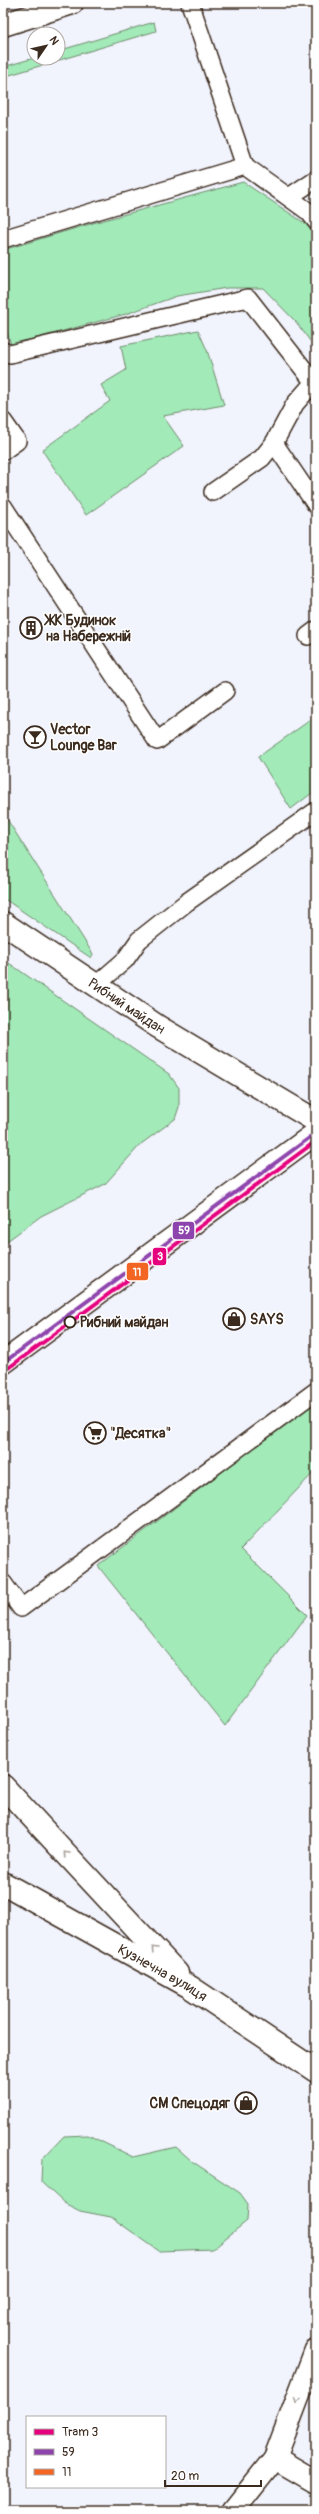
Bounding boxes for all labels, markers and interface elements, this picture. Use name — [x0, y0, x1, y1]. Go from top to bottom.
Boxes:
north arrow — [26, 26, 66, 66]
text: N — [46, 34, 62, 48]
place label: ЖК Будинок на Набережній — [43, 612, 131, 645]
building icon: ЖК Будинок на Набережній — [18, 615, 44, 641]
place label: Vector Lounge Bar — [50, 721, 118, 754]
bar icon: Vector Lounge Bar — [22, 724, 48, 750]
street label: Рибний майдан — [85, 974, 168, 1037]
line badge: 59 — [172, 1221, 195, 1240]
text: 59 — [178, 1224, 190, 1237]
line badge: 3 — [152, 1247, 167, 1266]
text: 3 — [157, 1250, 163, 1263]
line badge: 11 — [126, 1262, 149, 1281]
text: 11 — [133, 1266, 141, 1279]
shop icon: SAYS — [221, 1306, 247, 1332]
place label: SAYS — [250, 1311, 284, 1328]
place label: Рибний майдан — [80, 1314, 169, 1331]
marker: Рибний майдан — [63, 1315, 77, 1329]
supermarket icon: "Десятка" — [82, 1420, 108, 1446]
place label: "Десятка" — [110, 1425, 171, 1442]
one-way arrow — [63, 1851, 70, 1858]
street label: Кузнечна вулиця — [115, 1940, 211, 2005]
one-way arrow — [151, 1946, 159, 1954]
shop icon: СМ Спецодяг — [233, 2090, 259, 2116]
place label: СМ Спецодяг — [150, 2095, 230, 2112]
one-way arrow — [294, 2395, 302, 2403]
legend — [26, 2416, 166, 2488]
text: Tram 3 — [62, 2425, 98, 2440]
text: 59 — [62, 2445, 75, 2460]
scale bar — [165, 2462, 261, 2488]
text: 11 — [62, 2465, 71, 2480]
text: 20 m — [171, 2469, 200, 2484]

